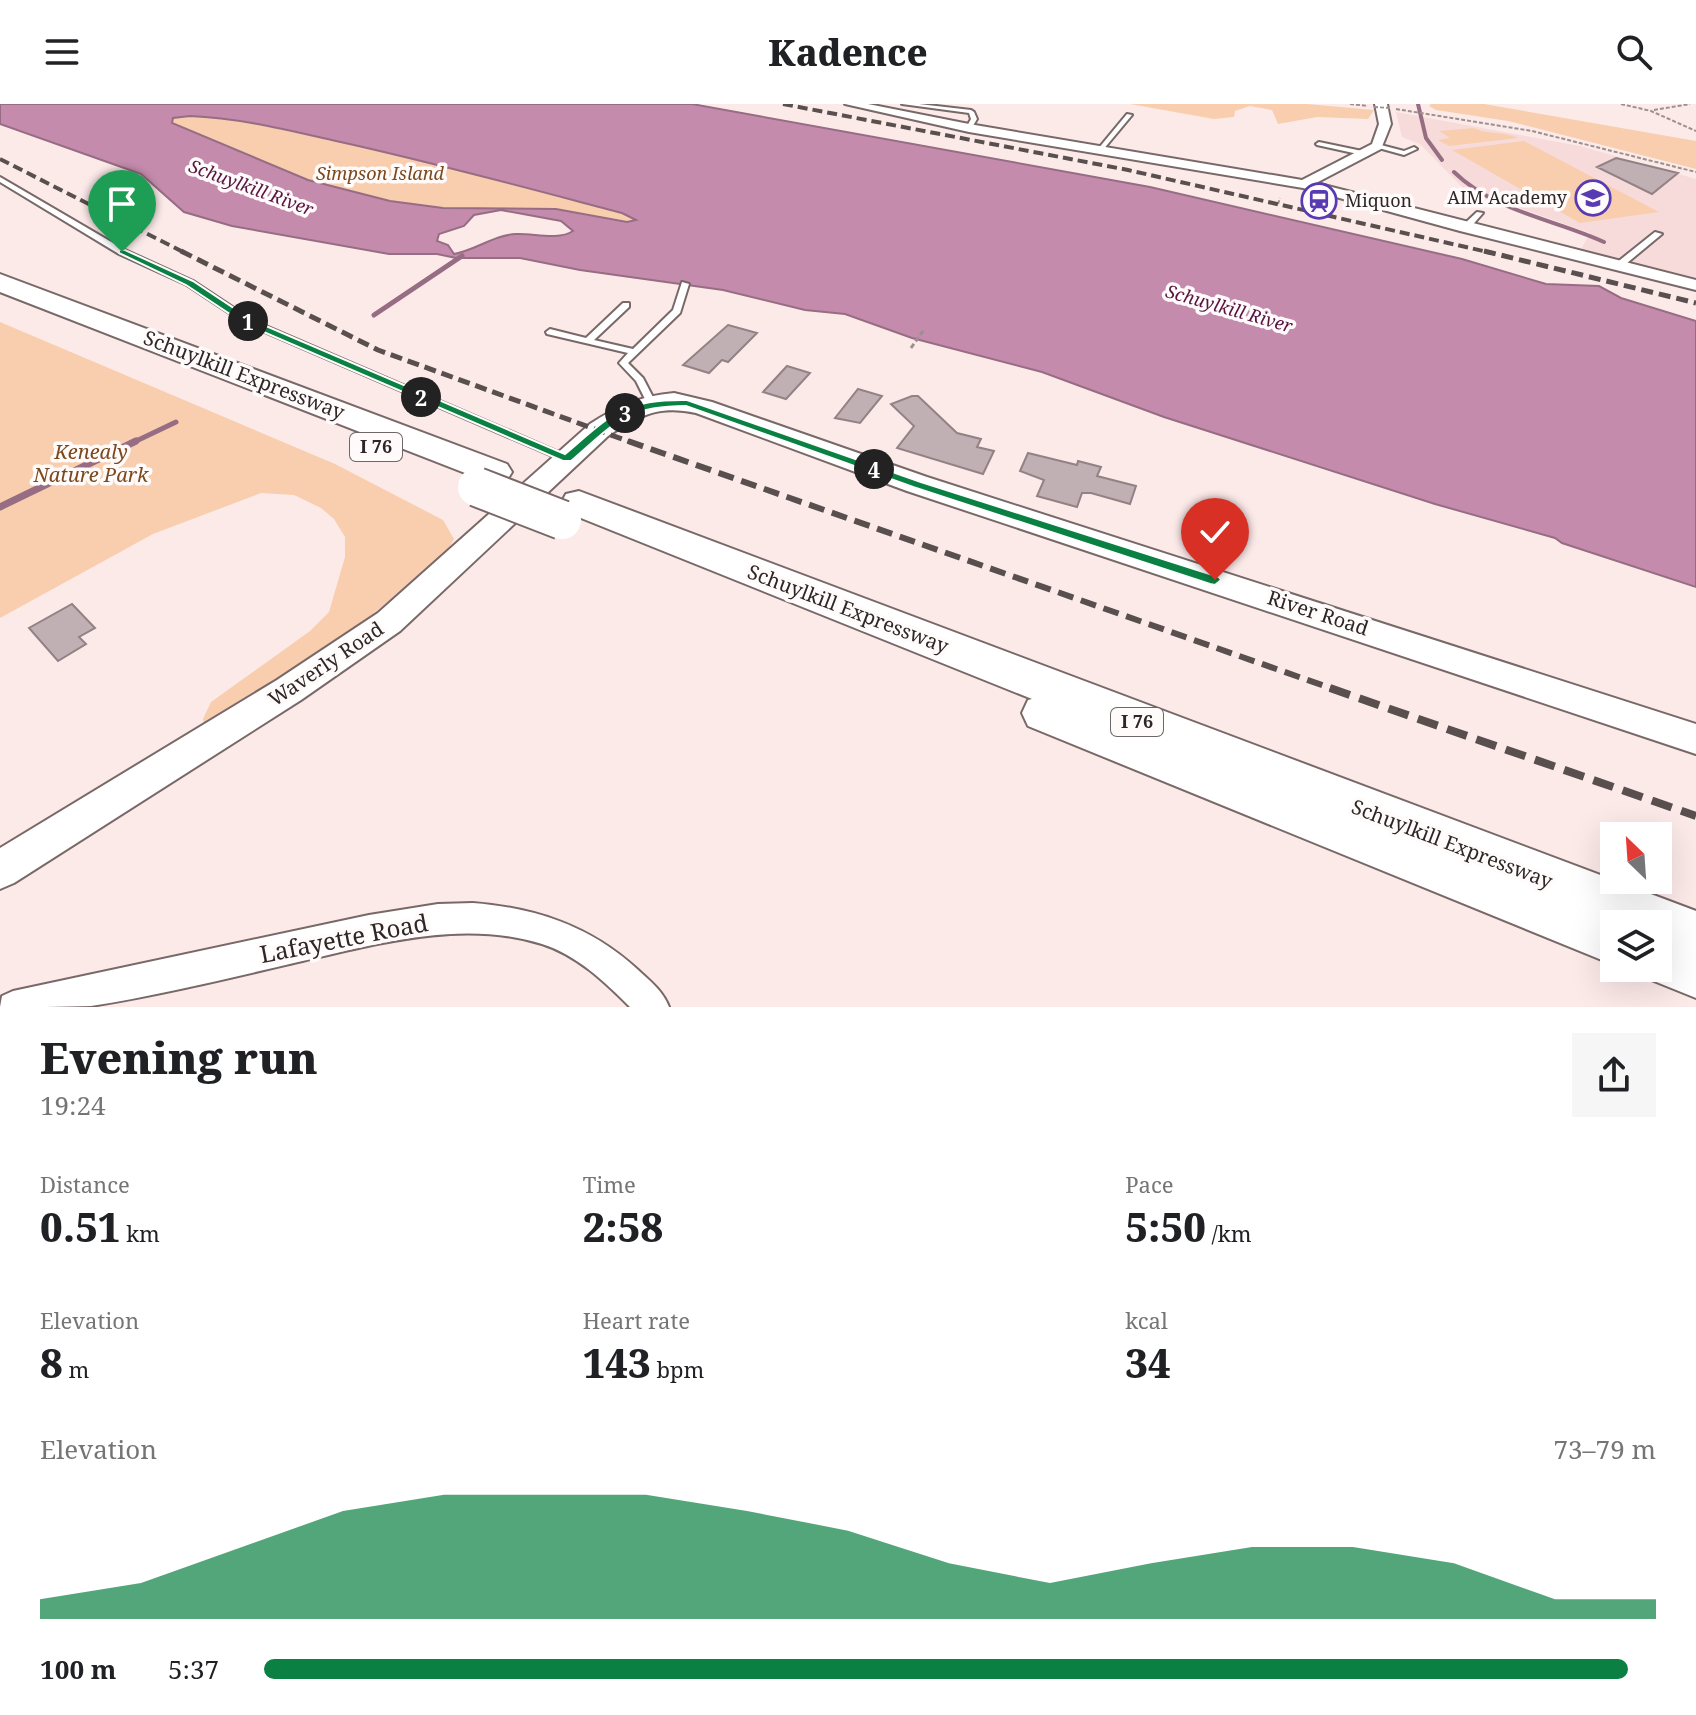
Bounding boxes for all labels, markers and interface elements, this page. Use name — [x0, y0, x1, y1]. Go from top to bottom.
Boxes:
text: Kadence — [768, 28, 928, 77]
icon: menu — [40, 30, 84, 74]
icon: search — [1612, 30, 1656, 74]
water label: Schuylkill River — [186, 153, 317, 221]
park label: Simpson Island — [316, 161, 445, 185]
pin — [88, 170, 156, 252]
school or university icon: AIM Academy — [1574, 179, 1612, 217]
icon: arrive — [100, 182, 144, 226]
station icon: Miquon — [1300, 182, 1338, 220]
place label: AIM Academy — [1447, 185, 1568, 209]
place label: Miquon — [1345, 188, 1413, 212]
water label: Schuylkill River — [1163, 278, 1296, 338]
pin: 1 — [228, 301, 268, 341]
text: 1 — [242, 306, 254, 336]
street label: Schuylkill Expressway — [140, 324, 349, 426]
pin: 2 — [401, 377, 441, 417]
text: 2 — [415, 382, 427, 412]
pin: 3 — [605, 393, 645, 433]
text: 3 — [619, 398, 631, 428]
road number: I 76 — [350, 433, 402, 461]
park label: Kenealy Nature Park — [33, 438, 149, 488]
pin: 4 — [854, 449, 894, 489]
text: 4 — [868, 454, 880, 484]
pin — [1181, 498, 1249, 580]
icon: check — [1193, 510, 1237, 554]
street label: Schuylkill Expressway — [744, 558, 953, 660]
street label: River Road — [1264, 584, 1372, 642]
street label: Waverly Road — [263, 615, 389, 712]
road number: I 76 — [1111, 708, 1163, 736]
street label: Schuylkill Expressway — [1348, 793, 1557, 895]
north arrow — [1600, 822, 1672, 894]
map controls — [1600, 822, 1672, 982]
street label: Lafayette Road — [257, 905, 431, 970]
button: layers — [1600, 910, 1672, 982]
text: Evening run — [40, 1027, 318, 1087]
button: share — [1572, 1033, 1656, 1117]
text: 19:24 — [40, 1087, 106, 1123]
text: Distance — [40, 1169, 130, 1199]
text: Time — [583, 1169, 636, 1199]
text: Pace — [1125, 1169, 1174, 1199]
text: 0.51 — [40, 1199, 121, 1254]
text: 2:58 — [583, 1199, 663, 1254]
text: 5:50 — [1125, 1199, 1206, 1254]
text: km — [121, 1218, 160, 1248]
text: /km — [1206, 1218, 1252, 1248]
text: Elevation — [40, 1305, 139, 1335]
text: Heart rate — [583, 1305, 690, 1335]
text: kcal — [1125, 1305, 1168, 1335]
text: 8 — [40, 1335, 63, 1390]
text: 143 — [583, 1335, 651, 1390]
text: 34 — [1125, 1335, 1171, 1390]
text: m — [63, 1354, 89, 1384]
text: bpm — [651, 1354, 704, 1384]
text: Elevation — [40, 1431, 157, 1467]
text: 73–79 m — [1554, 1431, 1656, 1467]
text: 100 m — [40, 1651, 116, 1687]
text: 5:37 — [168, 1651, 219, 1687]

